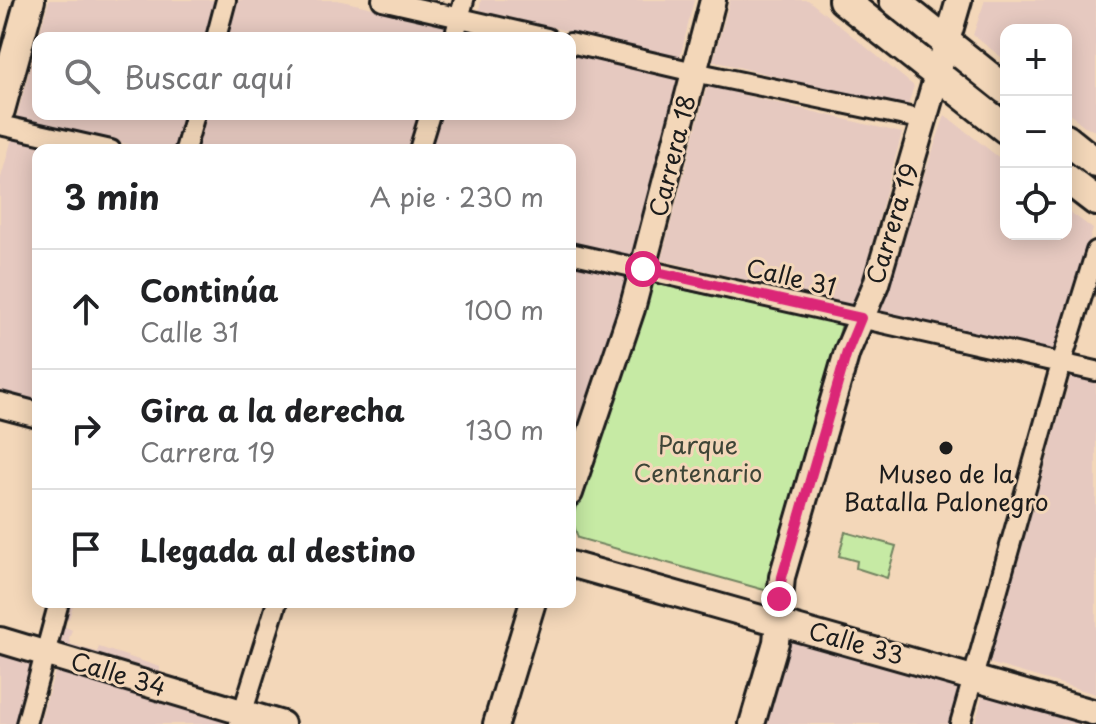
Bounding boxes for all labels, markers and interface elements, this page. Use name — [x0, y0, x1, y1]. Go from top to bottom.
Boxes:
map controls — [1000, 24, 1072, 240]
button: + — [1000, 24, 1072, 96]
search box — [32, 32, 576, 120]
icon: search — [60, 54, 104, 98]
text: Buscar aquí — [124, 54, 293, 99]
street label: Carrera 18 — [638, 91, 704, 220]
button: − — [1000, 96, 1072, 168]
street label: Carrera 19 — [856, 158, 927, 288]
button: locate — [1000, 168, 1072, 240]
text: 3 min — [64, 170, 160, 222]
text: A pie · 230 m — [370, 177, 544, 216]
street label: Calle 31 — [743, 248, 840, 304]
route start — [625, 251, 661, 287]
text: Continúa — [140, 267, 279, 312]
icon: ahead — [64, 287, 108, 331]
text: 100 m — [464, 290, 544, 329]
text: Calle 31 — [140, 312, 239, 351]
text: Gira a la derecha — [140, 387, 405, 432]
icon: right — [64, 407, 108, 451]
text: 130 m — [465, 410, 544, 449]
park label: Parque Centenario — [634, 426, 762, 490]
text: Carrera 19 — [140, 432, 275, 471]
marker: Museo de la Batalla Palonegro — [937, 439, 955, 457]
place label: Museo de la Batalla Palonegro — [843, 455, 1049, 519]
icon: arrive — [64, 527, 108, 571]
text: Llegada al destino — [140, 527, 415, 572]
route end — [761, 581, 797, 617]
street label: Calle 33 — [805, 611, 908, 673]
street label: Calle 34 — [67, 642, 171, 705]

